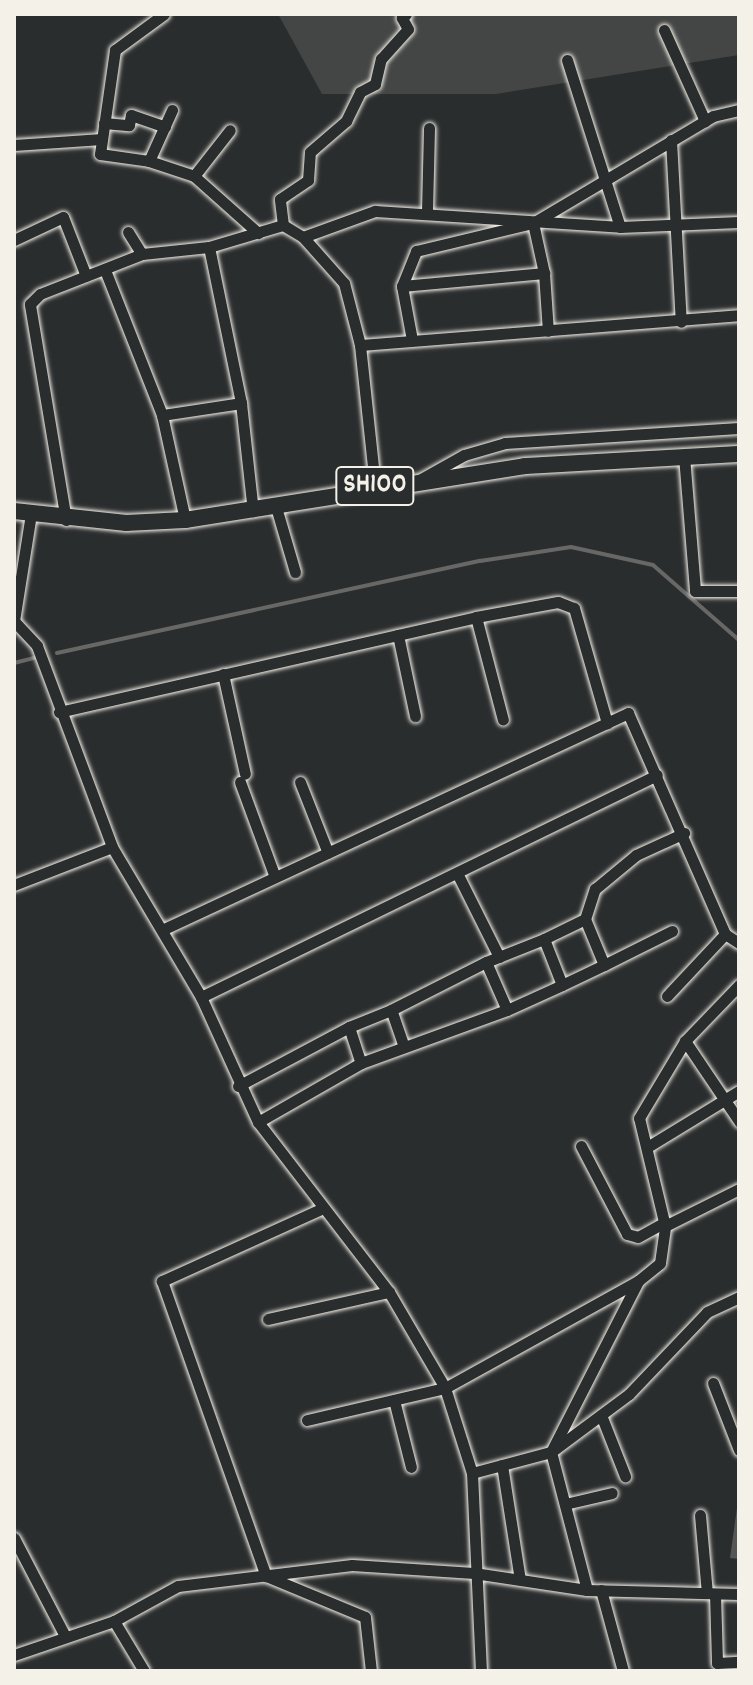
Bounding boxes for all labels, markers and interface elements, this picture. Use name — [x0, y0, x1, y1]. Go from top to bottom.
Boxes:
road number: SH100 — [335, 462, 415, 510]

